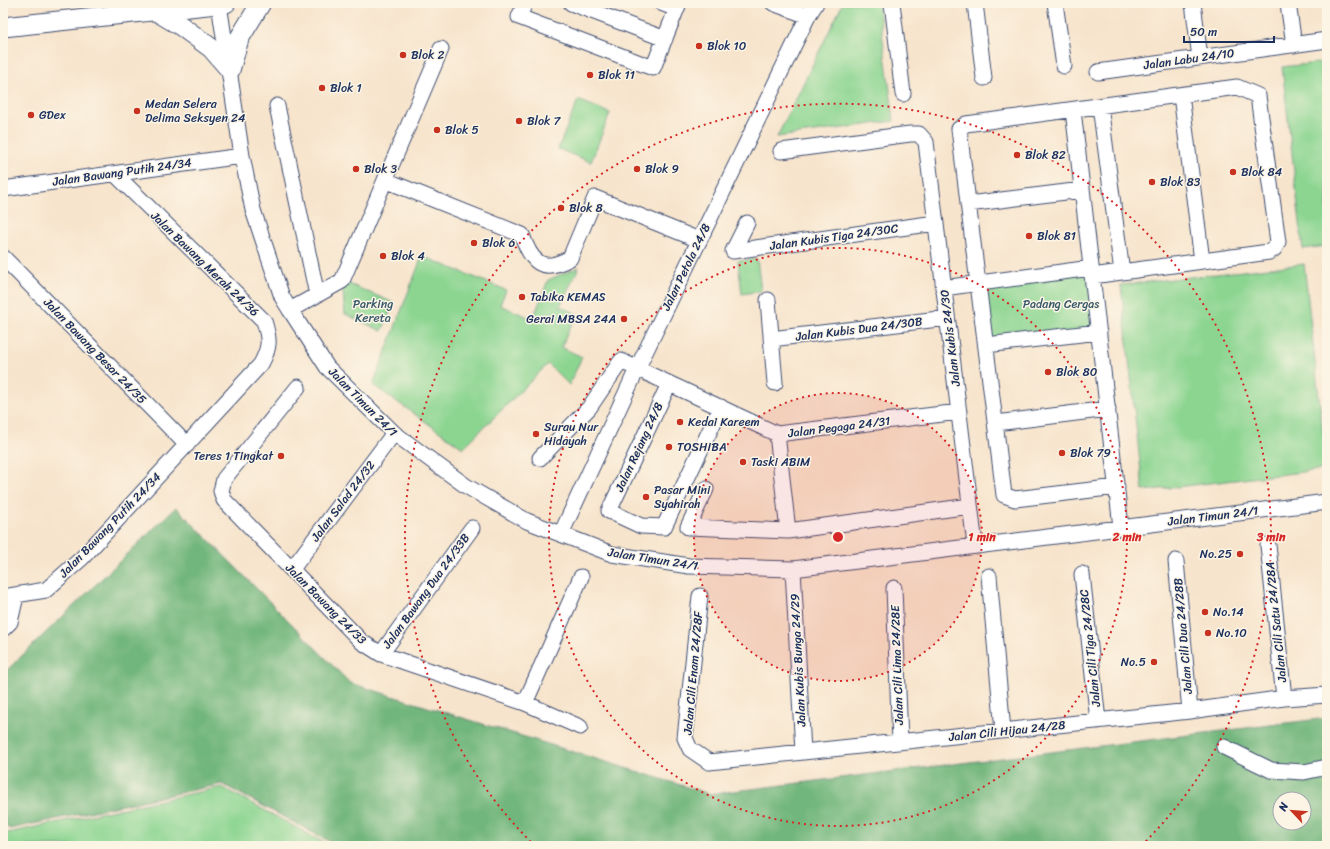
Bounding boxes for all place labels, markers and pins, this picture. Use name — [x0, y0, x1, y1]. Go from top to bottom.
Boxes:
place label: Blok 10 — [707, 35, 747, 57]
marker: Blok 10 — [694, 41, 704, 51]
place label: Blok 2 — [411, 44, 445, 66]
marker: Blok 2 — [398, 50, 408, 60]
place label: Blok 11 — [598, 64, 635, 86]
marker: Blok 11 — [585, 70, 595, 80]
place label: Blok 1 — [330, 77, 362, 99]
marker: Blok 1 — [317, 83, 327, 93]
place label: Medan Selera Delima Seksyen 24 — [145, 93, 246, 129]
place label: GDex — [39, 104, 67, 126]
marker: Medan Selera Delima Seksyen 24 — [132, 106, 142, 116]
marker: GDex — [26, 110, 36, 120]
place label: Blok 7 — [527, 110, 562, 132]
marker: Blok 7 — [514, 116, 524, 126]
place label: Blok 5 — [445, 119, 479, 141]
marker: Blok 5 — [432, 125, 442, 135]
place label: Blok 82 — [1025, 144, 1066, 166]
marker: Blok 82 — [1012, 150, 1022, 160]
place label: Blok 3 — [364, 158, 398, 180]
place label: Blok 9 — [645, 158, 679, 180]
place label: Blok 84 — [1241, 161, 1283, 183]
marker: Blok 3 — [351, 164, 361, 174]
marker: Blok 9 — [632, 164, 642, 174]
marker: Blok 84 — [1228, 167, 1238, 177]
place label: Blok 83 — [1160, 171, 1201, 193]
marker: Blok 83 — [1147, 177, 1157, 187]
place label: Blok 8 — [569, 197, 603, 219]
marker: Blok 8 — [556, 203, 566, 213]
place label: Blok 81 — [1037, 225, 1076, 247]
marker: Blok 81 — [1024, 231, 1034, 241]
place label: Blok 6 — [482, 232, 516, 254]
marker: Blok 6 — [469, 238, 479, 248]
place label: Blok 4 — [391, 245, 426, 267]
marker: Blok 4 — [378, 251, 388, 261]
place label: Tabika KEMAS — [530, 286, 606, 308]
marker: Tabika KEMAS — [517, 292, 527, 302]
place label: Gerai MBSA 24A — [526, 308, 616, 330]
marker: Gerai MBSA 24A — [619, 314, 629, 324]
place label: Blok 80 — [1056, 361, 1098, 383]
marker: Blok 80 — [1043, 367, 1053, 377]
place label: Kedai Kareem — [688, 411, 760, 433]
place label: Surau Nur Hidayah — [544, 416, 599, 452]
marker: Kedai Kareem — [675, 417, 685, 427]
marker: Surau Nur Hidayah — [531, 429, 541, 439]
place label: TOSHIBA — [677, 436, 727, 458]
marker: TOSHIBA — [664, 442, 674, 452]
place label: Blok 79 — [1070, 442, 1111, 464]
place label: Teres 1 Tingkat — [193, 445, 274, 467]
marker: Blok 79 — [1057, 448, 1067, 458]
marker: Teres 1 Tingkat — [276, 451, 286, 461]
place label: Taski ABIM — [751, 451, 811, 473]
marker: Taski ABIM — [738, 457, 748, 467]
place label: Pasar Mini Syahirah — [654, 479, 711, 515]
marker: Pasar Mini Syahirah — [641, 492, 651, 502]
centre of rings — [831, 530, 845, 544]
place label: No.25 — [1200, 543, 1232, 565]
marker: No.25 — [1235, 549, 1245, 559]
place label: No.14 — [1213, 601, 1244, 623]
marker: No.14 — [1200, 607, 1210, 617]
place label: No.10 — [1216, 622, 1247, 644]
marker: No.10 — [1203, 628, 1213, 638]
place label: No.5 — [1121, 651, 1146, 673]
marker: No.5 — [1149, 657, 1159, 667]

